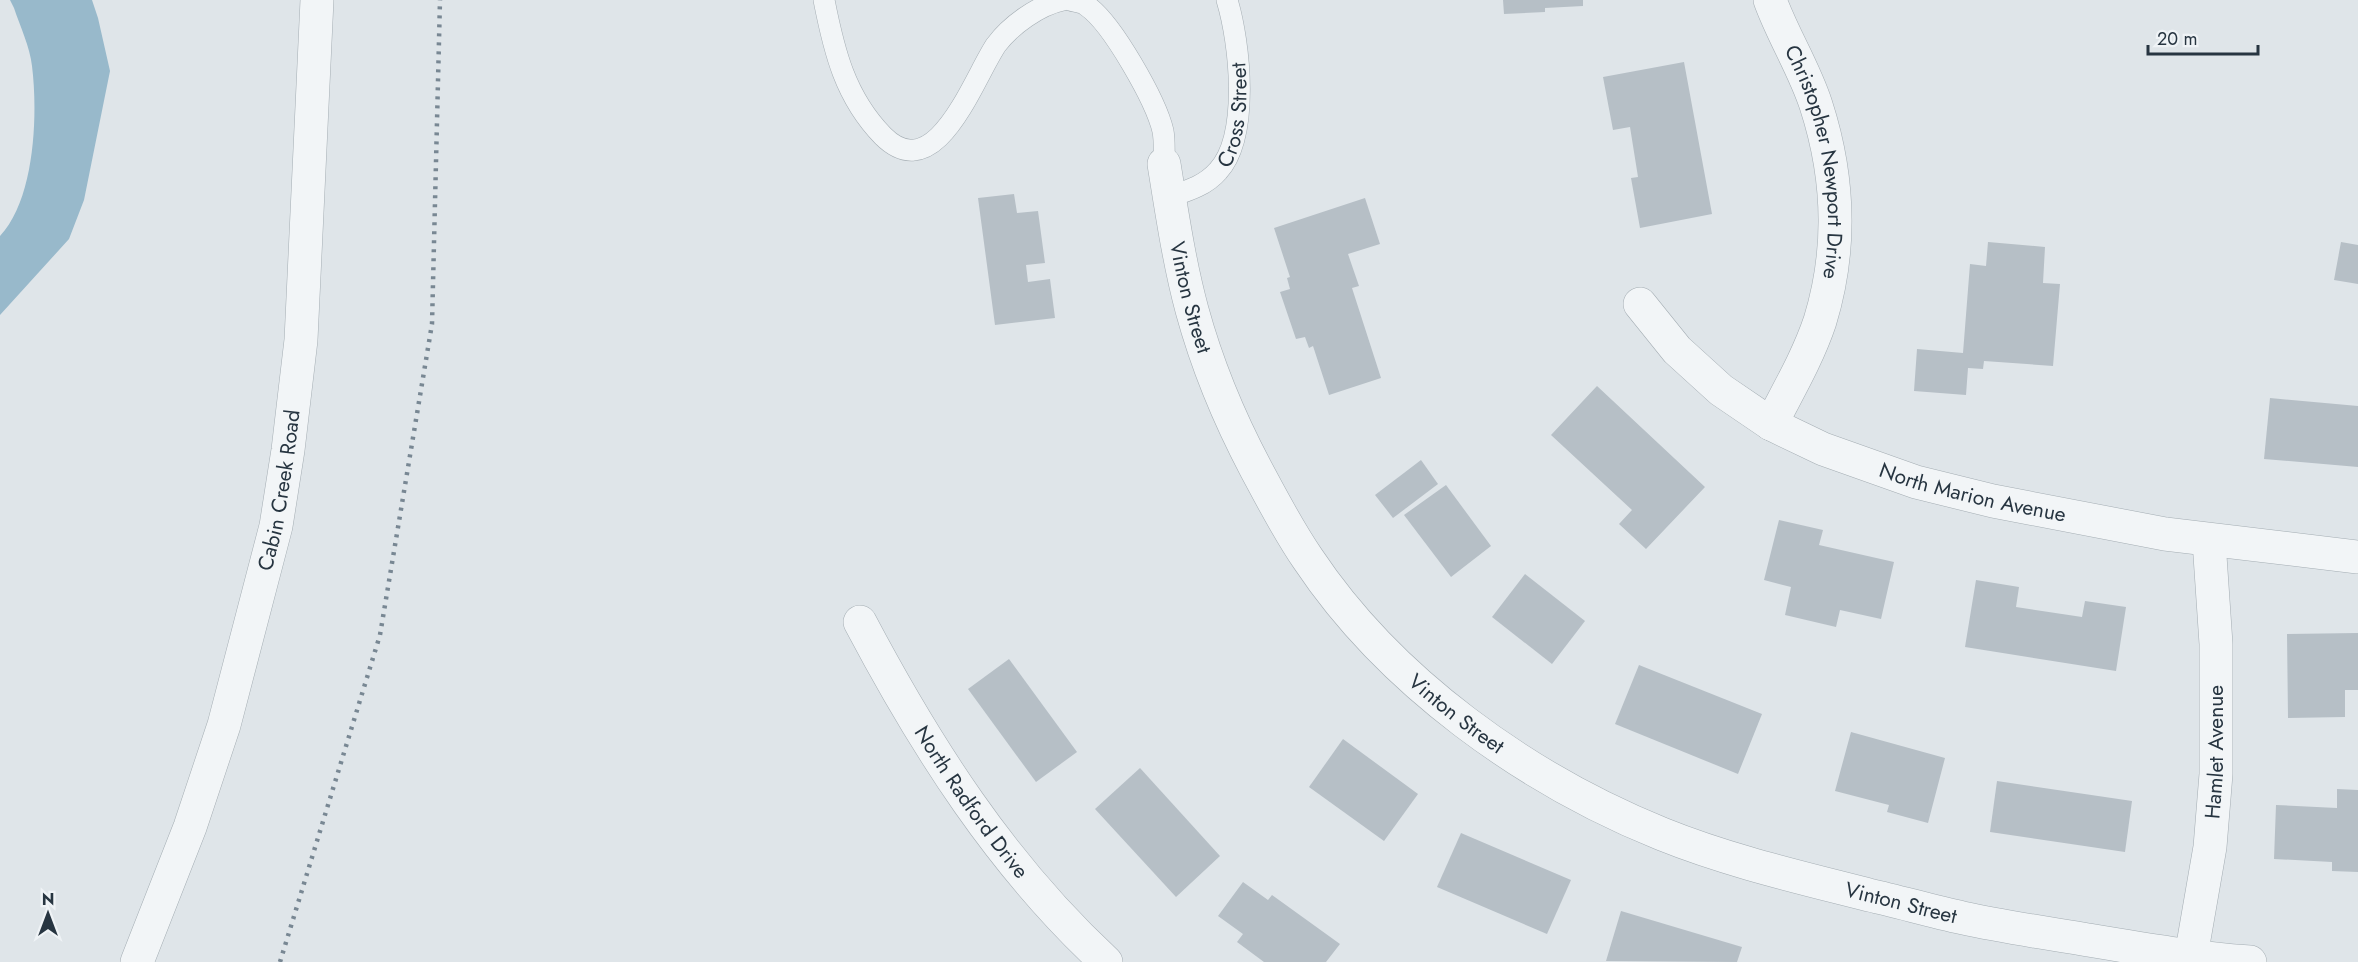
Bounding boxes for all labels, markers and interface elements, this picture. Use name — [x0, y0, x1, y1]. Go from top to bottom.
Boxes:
scale bar — [2148, 18, 2258, 56]
text: 20 m — [2157, 26, 2197, 52]
street label: Christopher Newport Drive — [1777, 40, 1850, 282]
street label: Cross Street — [1209, 61, 1254, 173]
street label: Vinton Street — [1162, 239, 1219, 357]
street label: Cabin Creek Road — [250, 408, 308, 574]
street label: North Marion Avenue — [1875, 455, 2069, 530]
street label: Vinton Street — [1402, 667, 1510, 761]
street label: Hamlet Avenue — [2197, 685, 2231, 820]
street label: North Radford Drive — [907, 720, 1036, 885]
street label: Vinton Street — [1842, 874, 1960, 931]
north arrow — [18, 884, 78, 944]
text: N — [42, 888, 54, 911]

